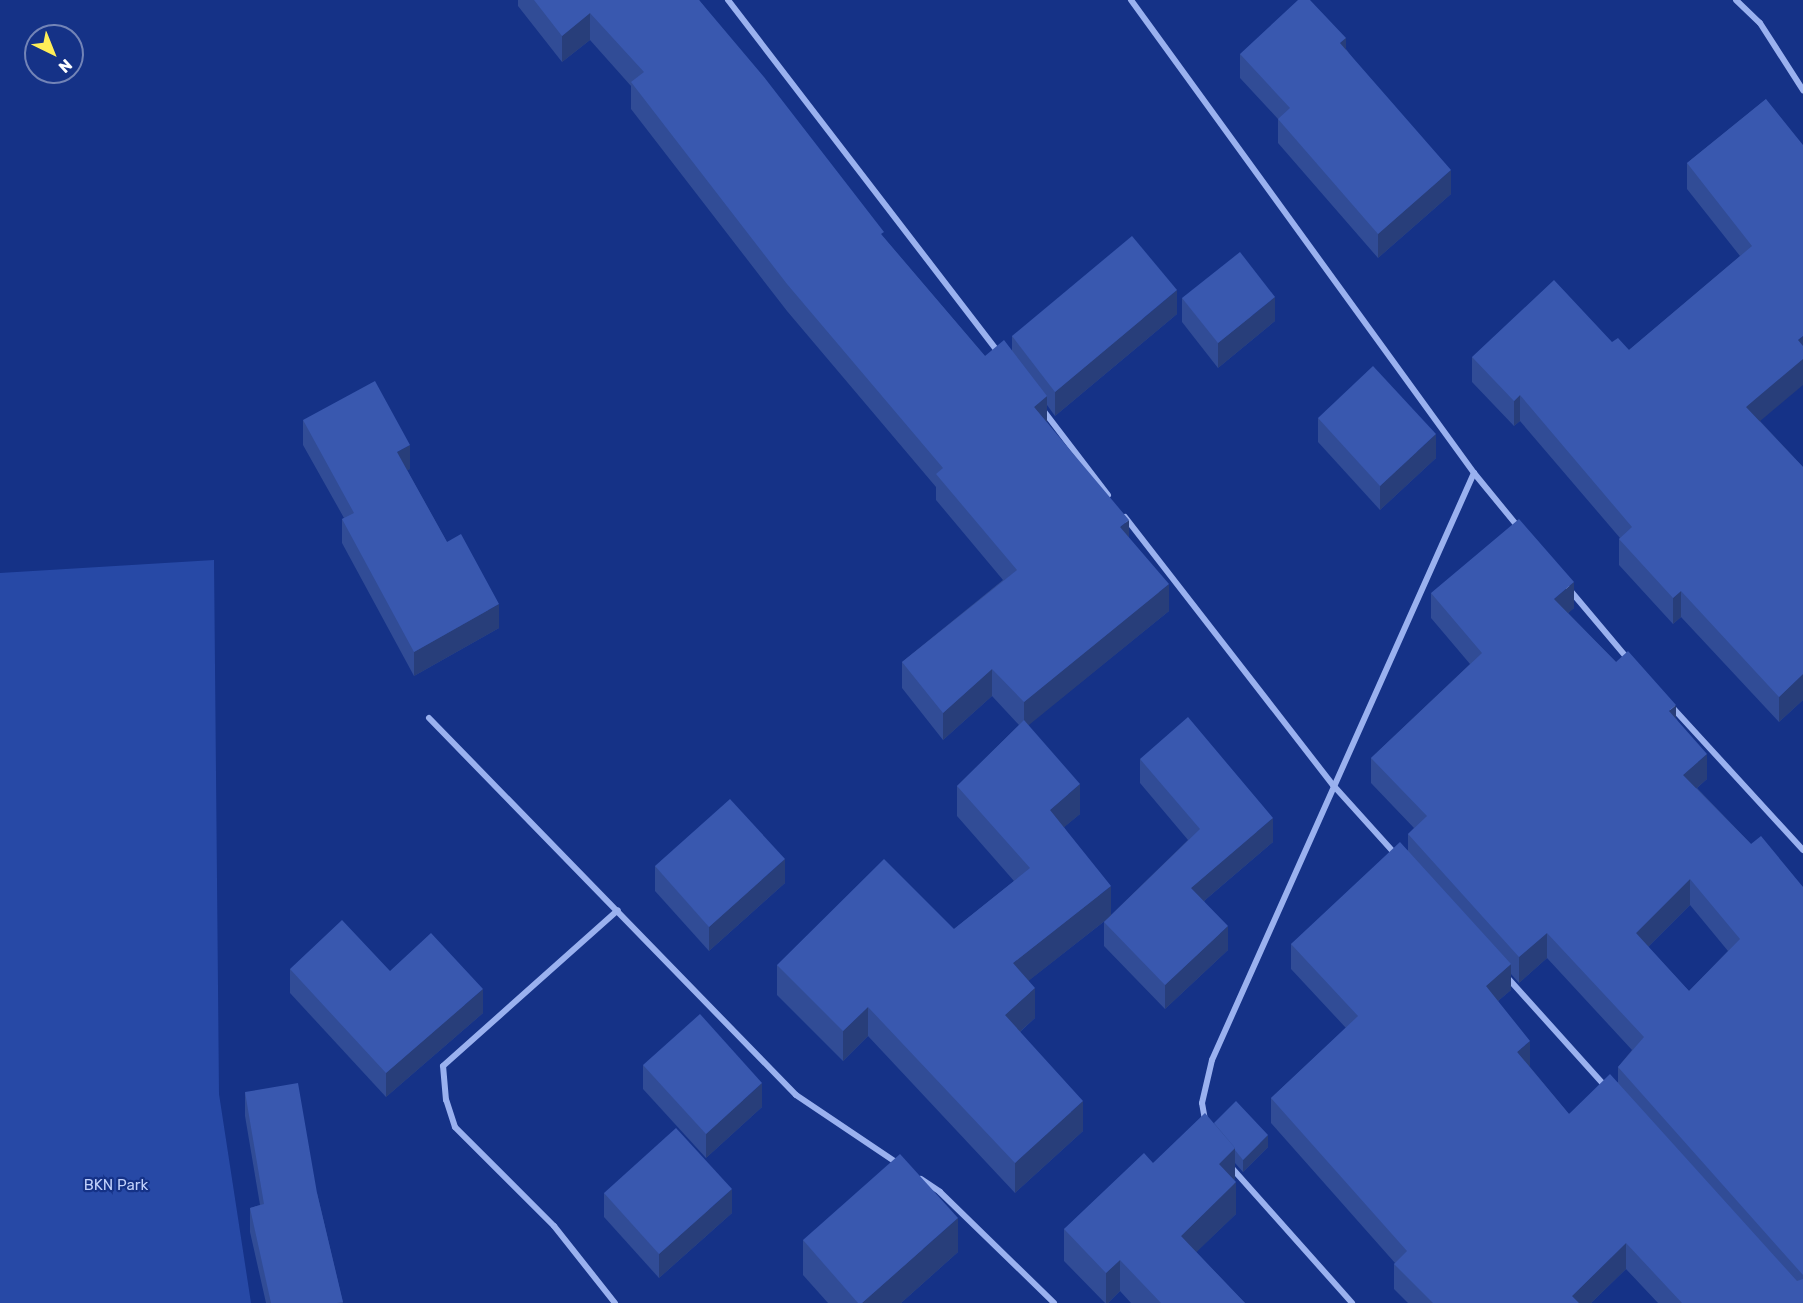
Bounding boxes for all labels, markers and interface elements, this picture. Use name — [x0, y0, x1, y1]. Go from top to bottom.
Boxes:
north arrow — [24, 24, 84, 84]
text: N — [55, 55, 76, 77]
park label: BKN Park — [84, 1177, 148, 1195]

